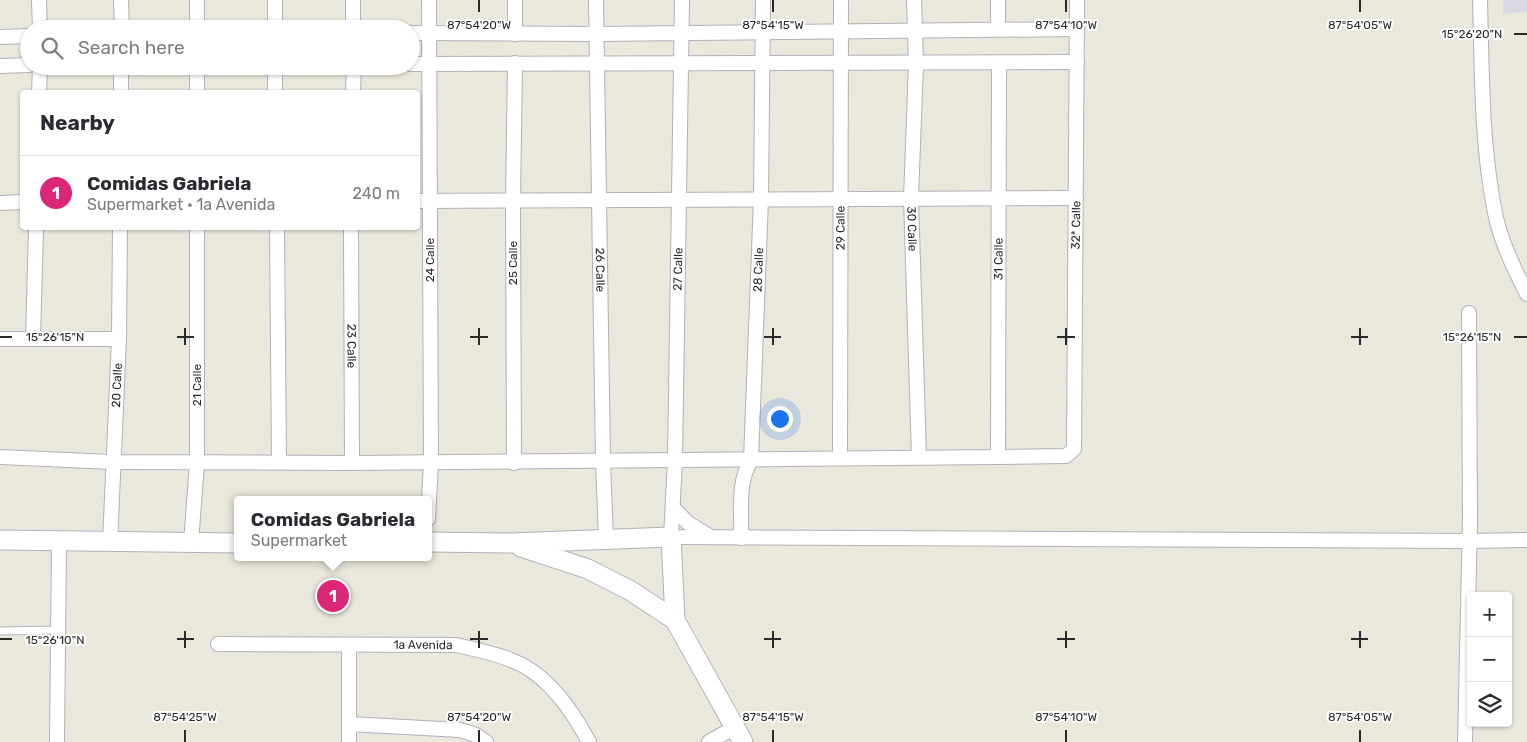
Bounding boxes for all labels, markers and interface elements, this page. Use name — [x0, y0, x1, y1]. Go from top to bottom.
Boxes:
text: 87°54'20"W — [447, 18, 511, 32]
text: 87°54'15"W — [742, 18, 804, 32]
text: 87°54'10"W — [1035, 18, 1097, 32]
text: 87°54'05"W — [1328, 18, 1392, 32]
search box — [20, 20, 420, 75]
text: 15°26'20"N — [1442, 27, 1502, 41]
icon: search — [38, 34, 66, 62]
text: Search here — [78, 36, 185, 59]
text: Nearby — [40, 110, 115, 135]
text: Comidas Gabriela — [87, 172, 251, 195]
text: 1 — [52, 184, 60, 203]
text: 240 m — [353, 184, 400, 203]
text: Supermarket · 1a Avenida — [87, 195, 275, 214]
street label: 32ª Calle — [1069, 200, 1083, 249]
street label: 29 Calle — [833, 206, 848, 250]
street label: 30 Calle — [904, 206, 920, 252]
street label: 24 Calle — [423, 237, 437, 282]
street label: 31 Calle — [991, 238, 1006, 280]
street label: 25 Calle — [506, 241, 520, 285]
street label: 27 Calle — [671, 247, 685, 291]
street label: 28 Calle — [750, 247, 766, 292]
street label: 26 Calle — [593, 248, 607, 293]
street label: 23 Calle — [344, 324, 359, 369]
text: 15°26'15"N — [26, 330, 84, 344]
text: 15°26'15"N — [1443, 330, 1501, 344]
street label: 20 Calle — [109, 362, 125, 408]
street label: 21 Calle — [190, 364, 204, 406]
your location — [767, 406, 793, 432]
popup — [234, 496, 432, 561]
text: Comidas Gabriela — [251, 508, 415, 531]
text: Supermarket — [251, 531, 347, 550]
pin: 1 — [317, 577, 349, 615]
map controls — [1467, 592, 1512, 727]
button: + — [1467, 592, 1512, 637]
text: 15°26'10"N — [26, 633, 84, 647]
button: − — [1467, 637, 1512, 682]
street label: 1a Avenida — [393, 638, 453, 652]
button: layers — [1467, 682, 1512, 727]
text: 87°54'25"W — [153, 710, 217, 724]
text: 87°54'20"W — [447, 710, 511, 724]
text: 87°54'15"W — [742, 710, 804, 724]
text: 87°54'10"W — [1035, 710, 1097, 724]
text: 87°54'05"W — [1328, 710, 1392, 724]

